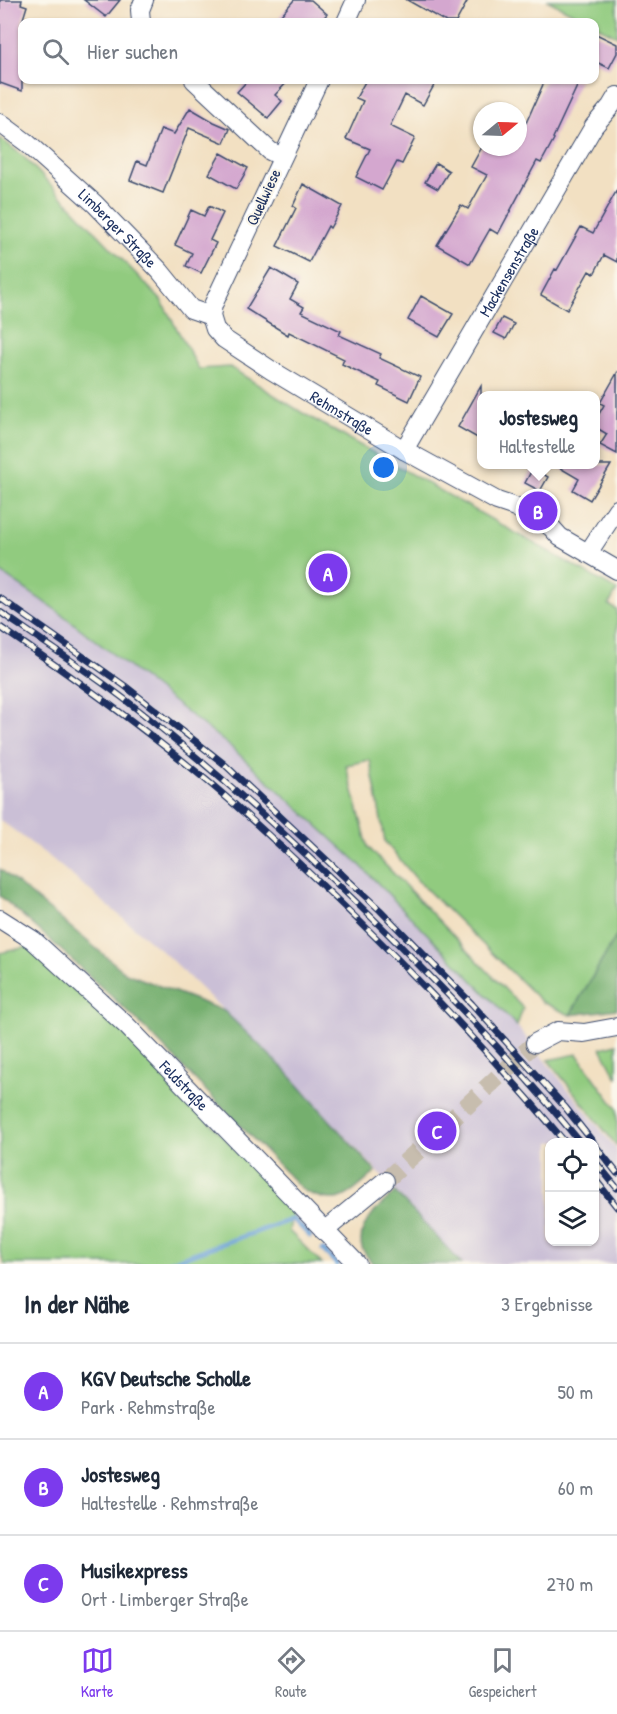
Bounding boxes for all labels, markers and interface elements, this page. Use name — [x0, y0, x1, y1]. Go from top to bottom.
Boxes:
search box — [18, 18, 599, 84]
icon: search — [39, 35, 72, 68]
text: Hier suchen — [87, 36, 178, 66]
north arrow — [473, 102, 527, 156]
street label: Quellwiese — [240, 165, 286, 229]
street label: Limberger Straße — [74, 183, 162, 273]
street label: Mackensenstraße — [474, 222, 544, 321]
street label: Rehmstraße — [306, 385, 378, 441]
popup — [477, 391, 600, 469]
text: Jostesweg — [499, 402, 578, 432]
text: Haltestelle — [499, 432, 575, 459]
your location — [369, 453, 398, 482]
pin: B — [518, 488, 558, 534]
pin: A — [308, 550, 348, 596]
street label: Feldstraße — [154, 1055, 214, 1116]
pin: C — [418, 1108, 456, 1154]
map controls — [545, 1138, 599, 1246]
button: locate — [545, 1138, 599, 1192]
button: layers — [545, 1192, 599, 1246]
text: In der Nähe — [24, 1286, 130, 1321]
text: 3 Ergebnisse — [501, 1290, 593, 1317]
text: KGV Deutsche Scholle — [81, 1363, 251, 1393]
text: A — [39, 1378, 48, 1405]
text: 50 m — [557, 1378, 593, 1405]
text: Park · Rehmstraße — [81, 1393, 215, 1420]
text: Jostesweg — [81, 1459, 160, 1489]
text: B — [38, 1474, 49, 1501]
text: 60 m — [558, 1474, 593, 1501]
text: Haltestelle · Rehmstraße — [81, 1489, 258, 1516]
text: Musikexpress — [81, 1555, 188, 1585]
text: C — [38, 1570, 49, 1597]
text: 270 m — [547, 1570, 593, 1597]
text: Ort · Limberger Straße — [81, 1585, 249, 1612]
tab: Karte — [81, 1644, 114, 1702]
tab: Route — [275, 1644, 308, 1702]
tab: Gespeichert — [469, 1644, 536, 1702]

